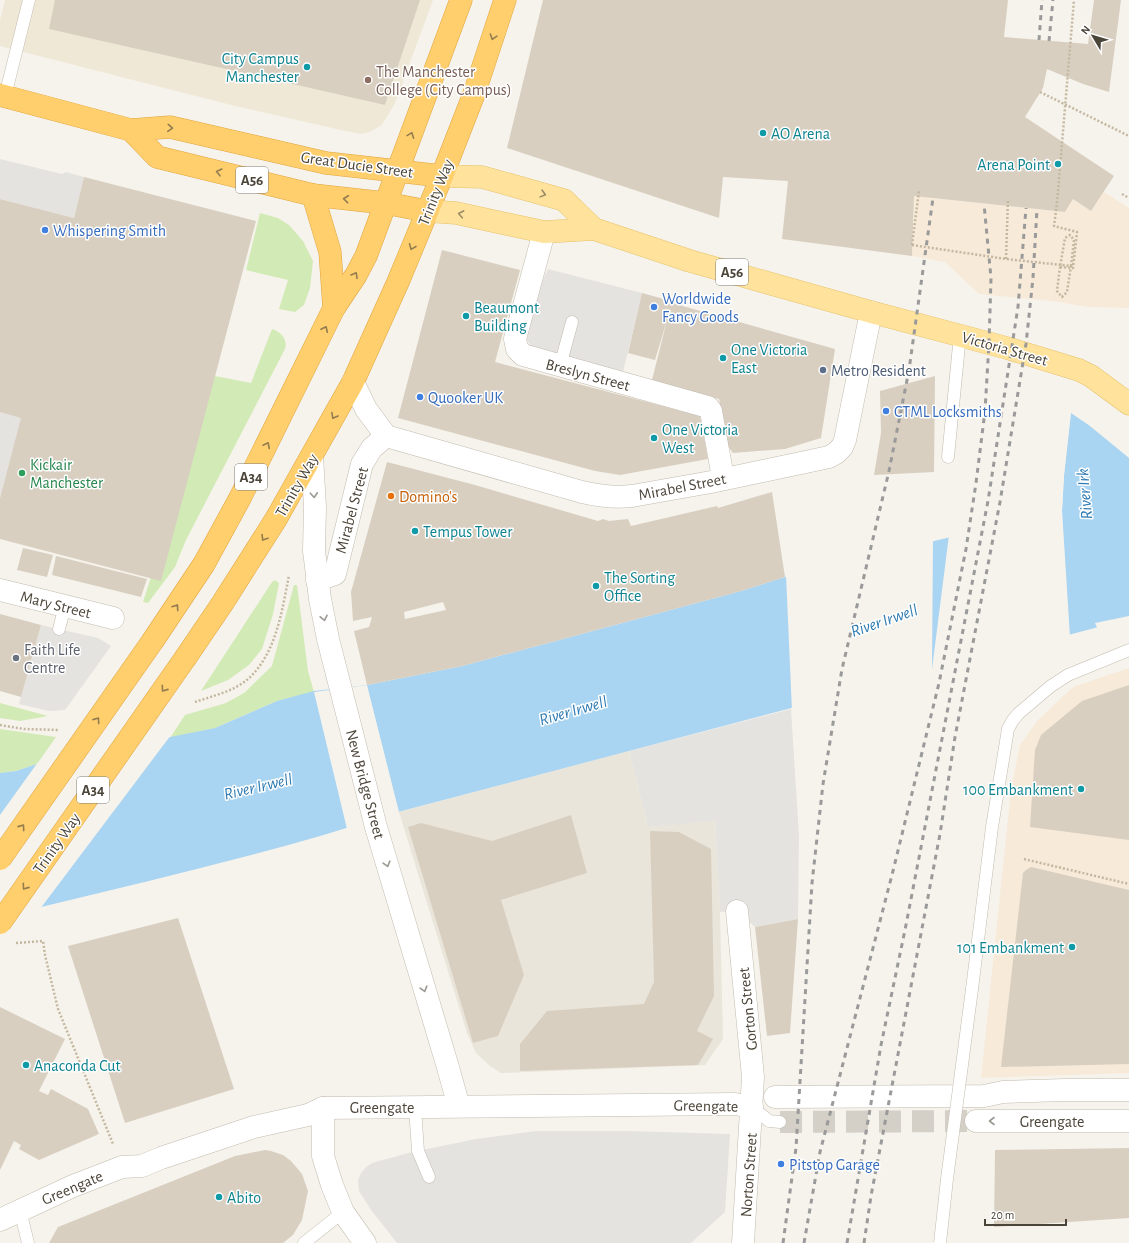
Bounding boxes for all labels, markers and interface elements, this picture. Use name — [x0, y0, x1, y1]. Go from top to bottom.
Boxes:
north arrow — [1073, 16, 1113, 56]
text: N — [1079, 24, 1092, 37]
one-way arrow — [489, 33, 497, 40]
place label: City Campus Manchester — [222, 51, 300, 85]
marker: City Campus Manchester — [302, 62, 312, 72]
place label: The Manchester College (City Campus) — [376, 64, 512, 99]
marker: The Manchester College (City Campus) — [363, 75, 373, 85]
one-way arrow — [167, 124, 173, 133]
place label: AO Arena — [771, 126, 830, 142]
marker: AO Arena — [758, 128, 768, 138]
one-way arrow — [407, 131, 415, 138]
street label: Great Ducie Street — [300, 149, 414, 181]
street label: Trinity Way — [415, 157, 457, 228]
place label: Arena Point — [977, 157, 1050, 173]
marker: Arena Point — [1053, 159, 1063, 169]
road number: A56 — [236, 167, 268, 193]
one-way arrow — [216, 169, 222, 177]
one-way arrow — [539, 189, 546, 198]
one-way arrow — [343, 195, 349, 204]
one-way arrow — [458, 210, 464, 219]
place label: Whispering Smith — [53, 223, 166, 239]
marker: Whispering Smith — [40, 225, 50, 235]
one-way arrow — [409, 244, 417, 251]
road number: A56 — [716, 259, 748, 285]
one-way arrow — [351, 272, 358, 279]
place label: Worldwide Fancy Goods — [662, 291, 739, 326]
place label: Beaumont Building — [474, 300, 539, 334]
marker: Worldwide Fancy Goods — [649, 302, 659, 312]
marker: Beaumont Building — [461, 311, 471, 321]
one-way arrow — [320, 325, 328, 333]
street label: Victoria Street — [960, 329, 1049, 369]
place label: One Victoria East — [731, 342, 808, 376]
marker: One Victoria East — [718, 353, 728, 363]
street label: Breslyn Street — [544, 356, 631, 395]
place label: Metro Resident — [831, 363, 926, 379]
marker: Metro Resident — [818, 365, 828, 375]
place label: Quooker UK — [428, 390, 503, 407]
marker: Quooker UK — [415, 392, 425, 402]
place label: CTML Locksmiths — [894, 404, 1002, 420]
marker: CTML Locksmiths — [881, 406, 891, 416]
one-way arrow — [332, 412, 339, 420]
place label: One Victoria West — [662, 422, 739, 456]
marker: One Victoria West — [649, 433, 659, 443]
one-way arrow — [262, 442, 270, 449]
street label: Trinity Way — [272, 451, 322, 520]
place label: Kickair Manchester — [30, 457, 104, 491]
road number: A34 — [235, 464, 267, 490]
street label: Mirabel Street — [333, 465, 371, 555]
water label: River Irk — [1074, 467, 1095, 520]
marker: Kickair Manchester — [17, 468, 27, 478]
street label: Mirabel Street — [637, 471, 727, 503]
place label: Domino's — [399, 489, 458, 505]
marker: Domino's — [386, 491, 396, 501]
one-way arrow — [310, 492, 319, 498]
place label: Tempus Tower — [423, 524, 513, 540]
marker: Tempus Tower — [410, 526, 420, 536]
one-way arrow — [262, 534, 269, 541]
place label: The Sorting Office — [604, 570, 675, 604]
marker: The Sorting Office — [591, 581, 601, 591]
street label: Mary Street — [19, 588, 93, 622]
water label: River Irwell — [848, 601, 920, 640]
one-way arrow — [171, 604, 178, 611]
one-way arrow — [319, 615, 327, 622]
place label: Faith Life Centre — [24, 642, 80, 676]
marker: Faith Life Centre — [11, 653, 21, 663]
one-way arrow — [161, 685, 169, 692]
water label: River Irwell — [537, 693, 609, 728]
one-way arrow — [92, 718, 99, 725]
street label: New Bridge Street — [343, 728, 387, 841]
water label: River Irwell — [222, 770, 294, 803]
road number: A34 — [77, 777, 109, 803]
place label: 100 Embankment — [963, 782, 1073, 798]
marker: 100 Embankment — [1076, 784, 1086, 794]
street label: Trinity Way — [30, 810, 84, 877]
one-way arrow — [17, 824, 25, 831]
one-way arrow — [382, 861, 391, 868]
one-way arrow — [23, 883, 30, 890]
place label: 101 Embankment — [957, 940, 1064, 956]
marker: 101 Embankment — [1067, 942, 1077, 952]
street label: Gorton Street — [736, 967, 760, 1051]
one-way arrow — [419, 985, 428, 992]
place label: Anaconda Cut — [34, 1058, 121, 1074]
marker: Anaconda Cut — [21, 1060, 31, 1070]
street label: Greengate — [674, 1097, 738, 1115]
street label: Greengate — [350, 1100, 414, 1116]
street label: Greengate — [1020, 1114, 1084, 1130]
one-way arrow — [989, 1117, 995, 1125]
street label: Norton Street — [738, 1132, 760, 1218]
place label: Pitstop Garage — [789, 1157, 880, 1173]
marker: Pitstop Garage — [776, 1159, 786, 1169]
street label: Greengate — [39, 1168, 105, 1208]
place label: Abito — [227, 1190, 261, 1206]
marker: Abito — [214, 1192, 224, 1202]
scale bar — [985, 1201, 1066, 1227]
text: 20 m — [991, 1209, 1014, 1221]

